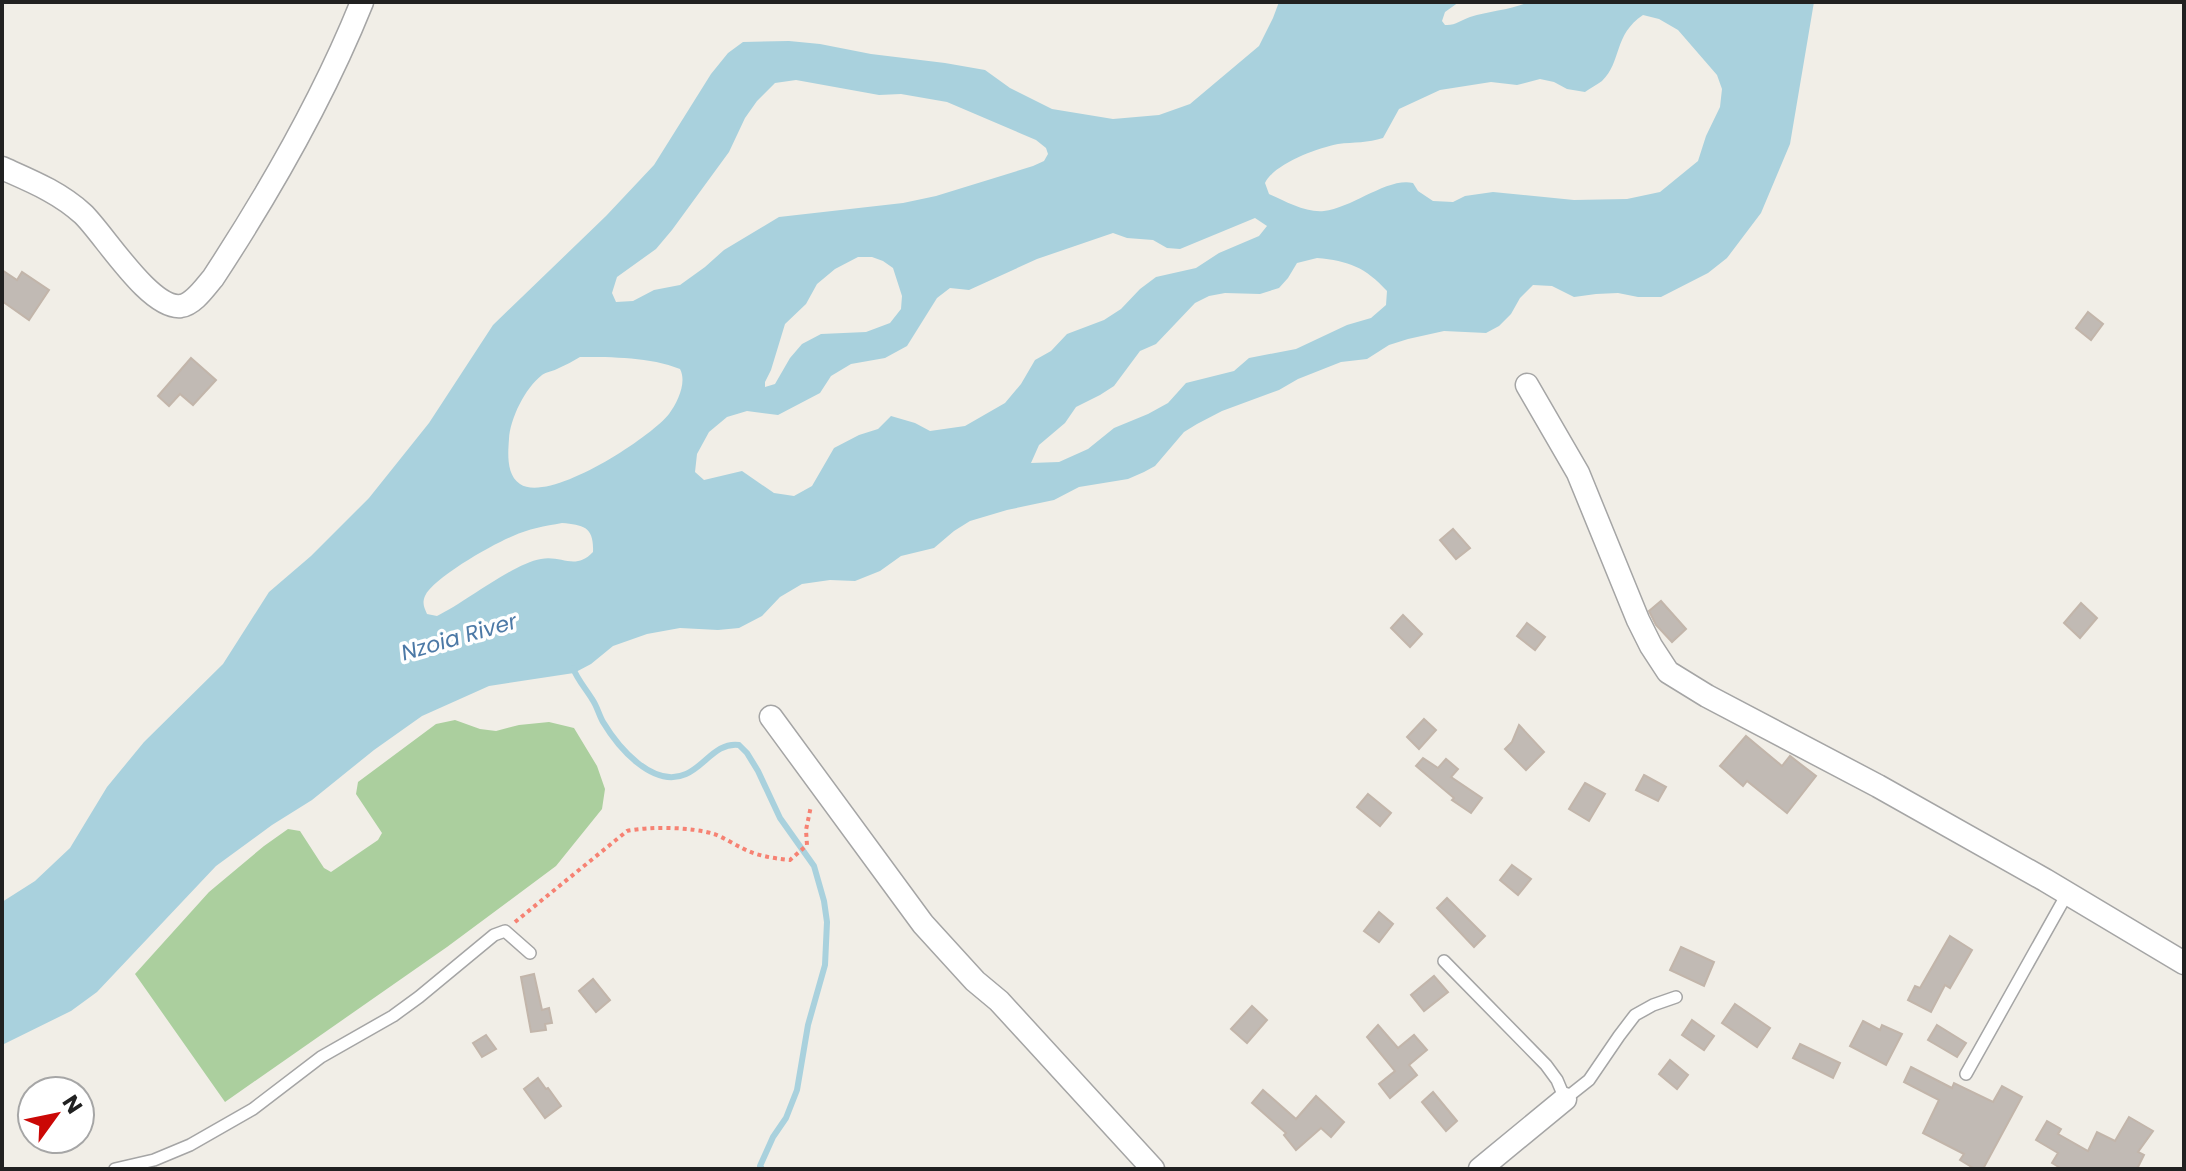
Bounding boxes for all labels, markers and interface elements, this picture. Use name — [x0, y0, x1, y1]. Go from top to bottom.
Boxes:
water label: Nzoia River — [397, 605, 521, 668]
north arrow — [16, 1075, 96, 1155]
text: N — [55, 1089, 90, 1120]

